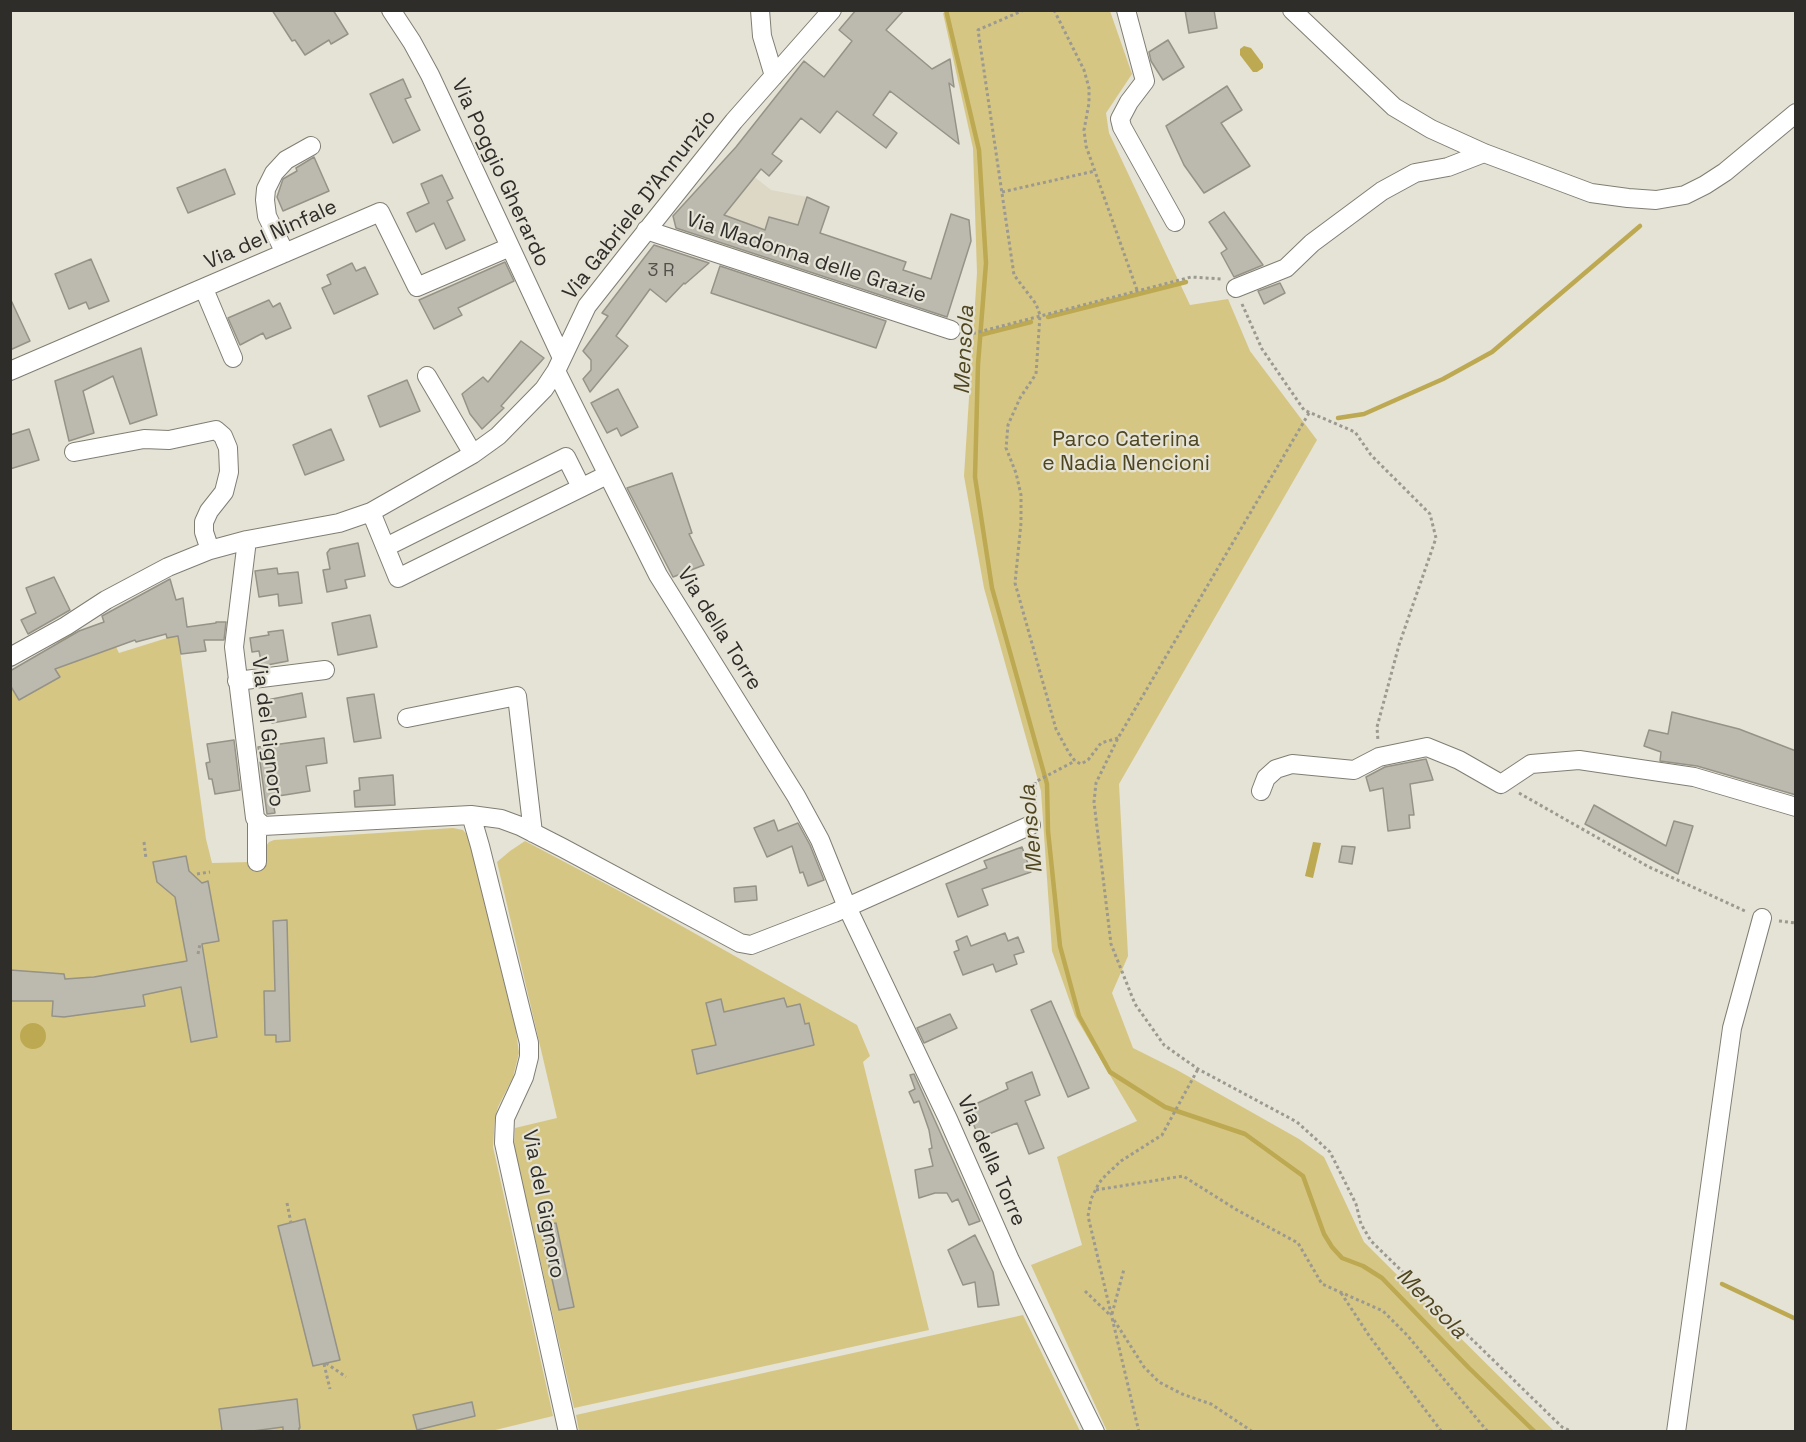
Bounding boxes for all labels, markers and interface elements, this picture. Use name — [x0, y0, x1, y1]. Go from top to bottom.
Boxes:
street label: Via Poggio Gherardo — [445, 75, 555, 271]
street label: Via Gabriele D'Annunzio — [558, 105, 722, 305]
street label: Via del Ninfale — [201, 195, 341, 275]
street label: Via Madonna delle Grazie — [683, 207, 929, 309]
house number: 3 R — [648, 260, 674, 282]
water label: Mensola — [949, 305, 981, 395]
park label: Parco Caterina e Nadia Nencioni — [1042, 427, 1210, 477]
street label: Via della Torre — [671, 563, 767, 695]
street label: Via del Gignoro — [245, 656, 289, 808]
water label: Mensola — [1015, 784, 1049, 874]
street label: Via della Torre — [951, 1092, 1031, 1230]
street label: Via del Gignoro — [516, 1127, 570, 1281]
water label: Mensola — [1390, 1263, 1472, 1345]

